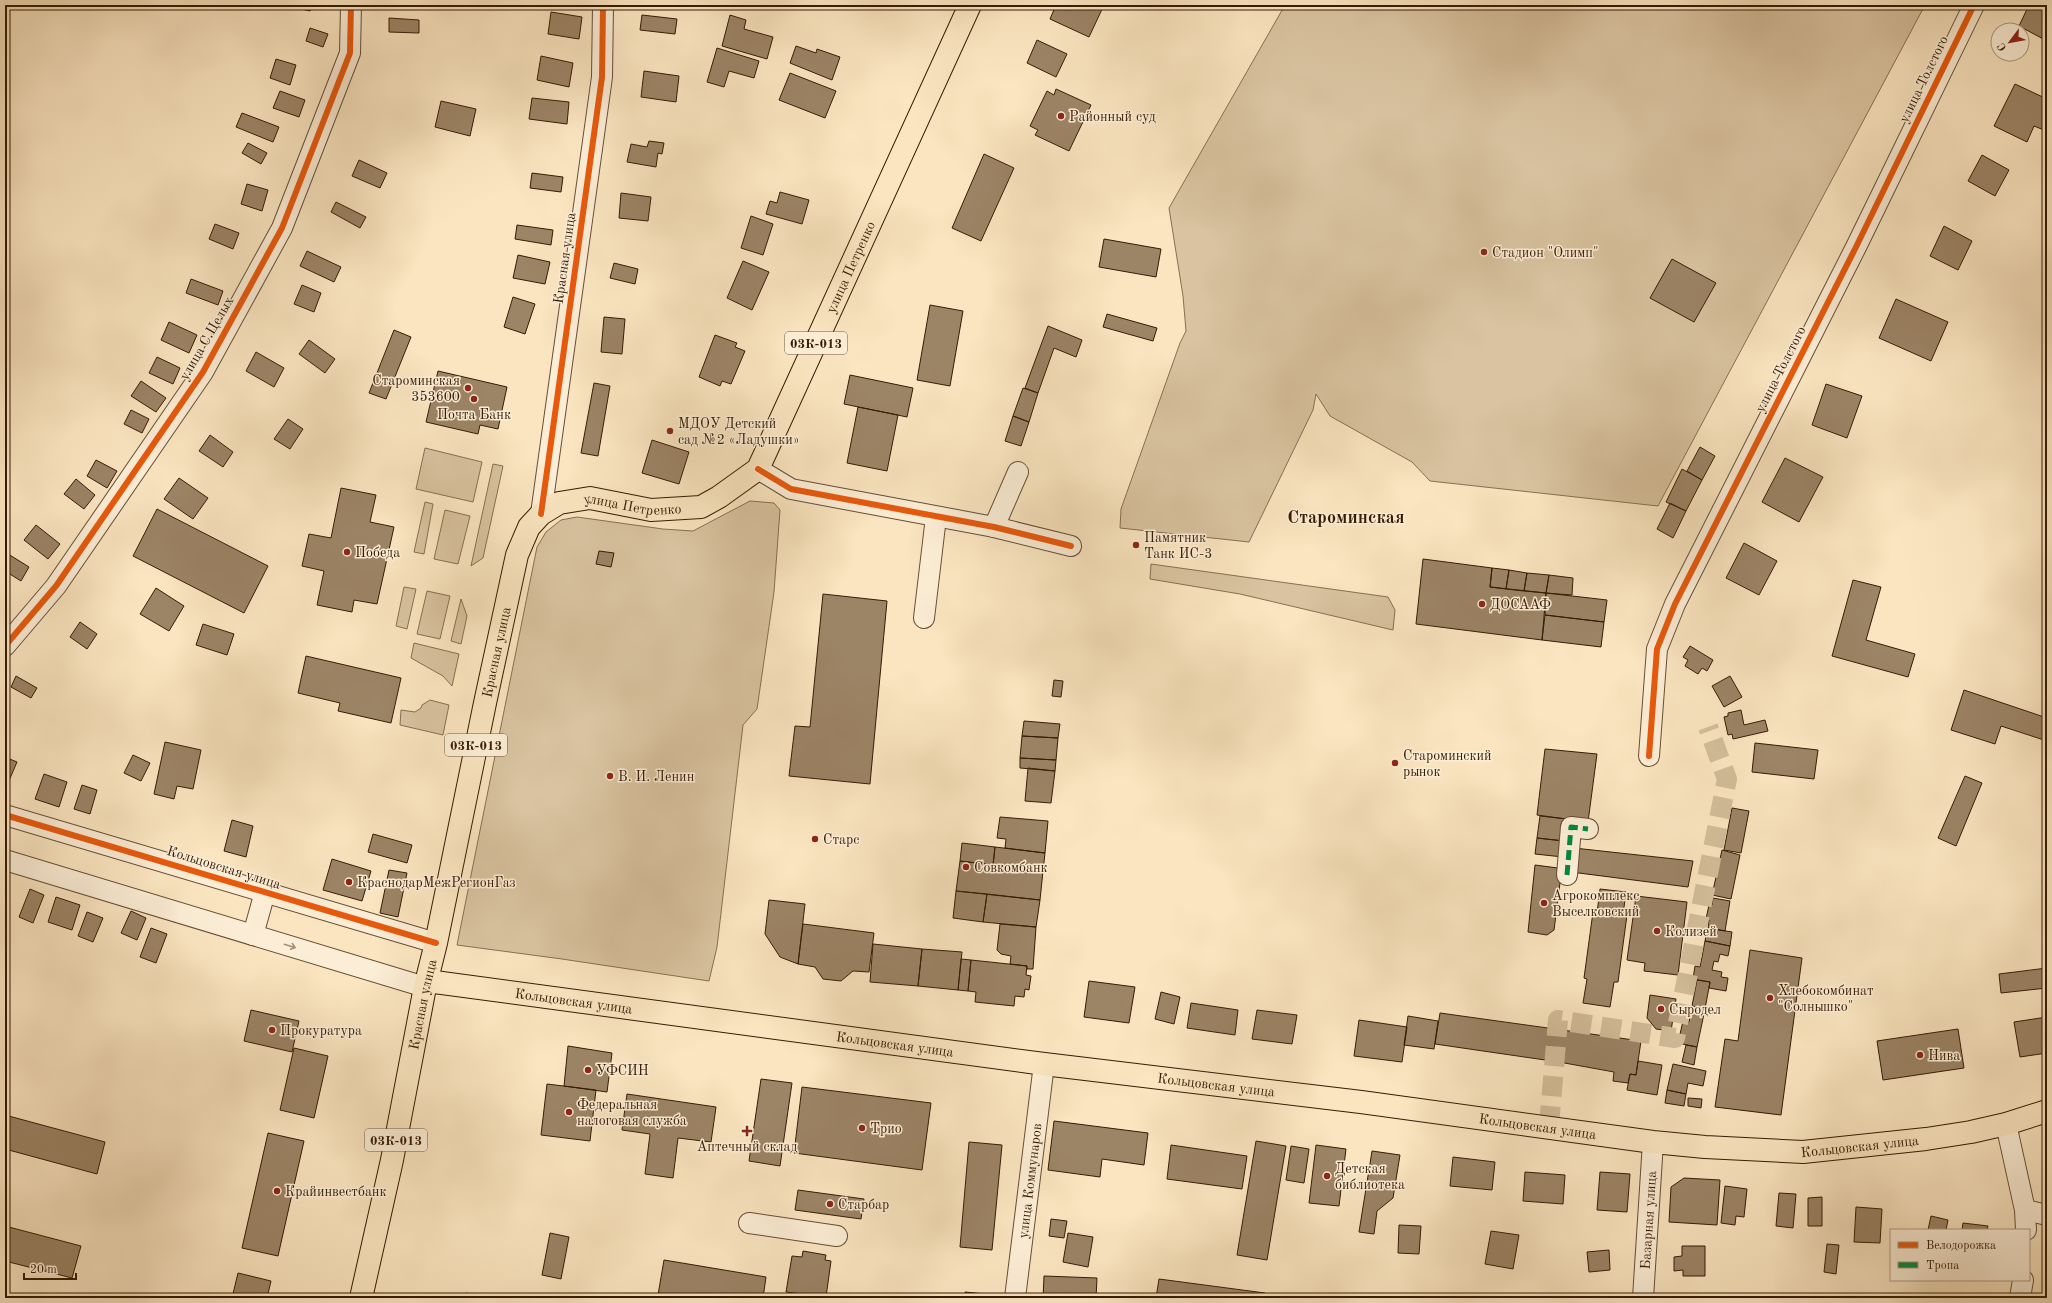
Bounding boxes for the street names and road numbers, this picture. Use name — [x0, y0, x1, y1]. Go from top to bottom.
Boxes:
street label: улица Толстого — [1897, 34, 1951, 125]
street label: Красная улица — [552, 212, 578, 305]
street label: улица Петренко — [824, 219, 878, 315]
street label: улица С.Целых — [177, 294, 236, 383]
street label: улица Толстого — [1753, 324, 1809, 415]
road number: 03К-013 — [785, 332, 847, 354]
street label: улица Петренко — [583, 492, 682, 518]
street label: Красная улица — [480, 606, 514, 699]
road number: 03К-013 — [445, 734, 507, 756]
street label: Кольцовская улица — [165, 844, 282, 892]
street label: Красная улица — [407, 958, 440, 1051]
street label: Кольцовская улица — [514, 987, 633, 1017]
street label: Кольцовская улица — [835, 1030, 954, 1060]
street label: Кольцовская улица — [1156, 1072, 1276, 1100]
street label: Кольцовская улица — [1478, 1112, 1597, 1142]
street label: улица Коммунаров — [1016, 1122, 1045, 1239]
road number: 03К-013 — [365, 1129, 427, 1151]
street label: Кольцовская улица — [1800, 1134, 1920, 1160]
street label: Базарная улица — [1639, 1170, 1659, 1270]

